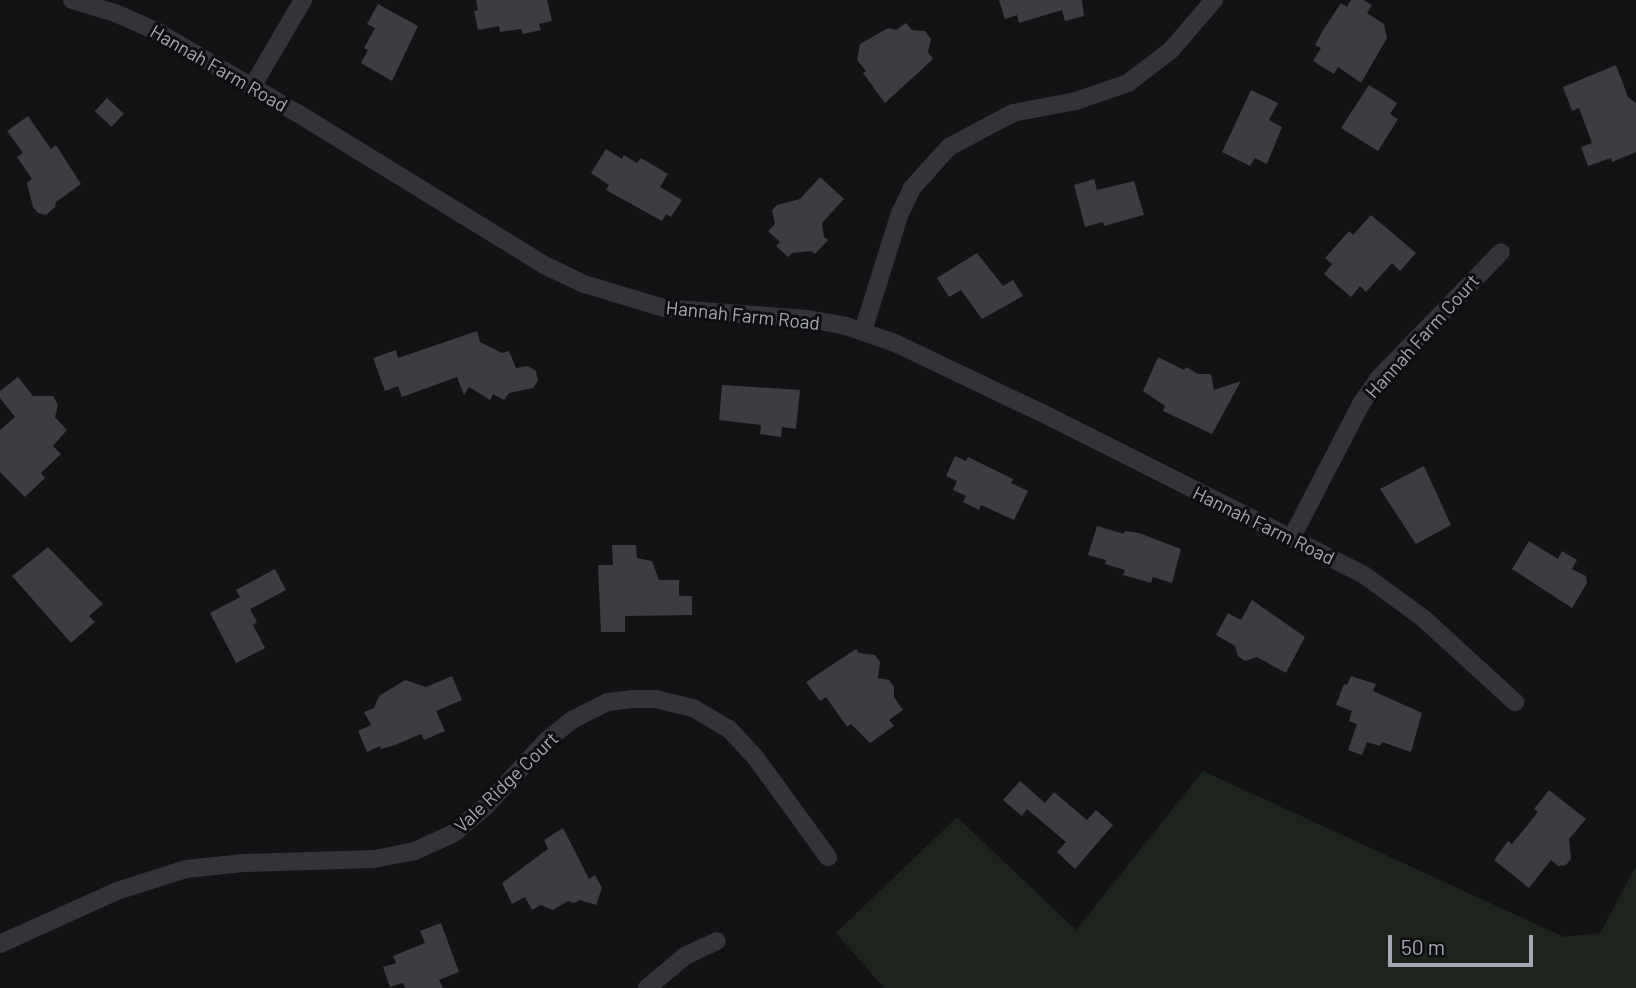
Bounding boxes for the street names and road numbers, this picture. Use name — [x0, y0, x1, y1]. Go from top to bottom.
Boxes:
street label: Hannah Farm Road — [146, 19, 292, 117]
street label: Hannah Farm Court — [1360, 269, 1484, 403]
street label: Hannah Farm Road — [665, 296, 821, 334]
street label: Hannah Farm Road — [1189, 481, 1339, 569]
street label: Vale Ridge Court — [449, 727, 563, 837]

